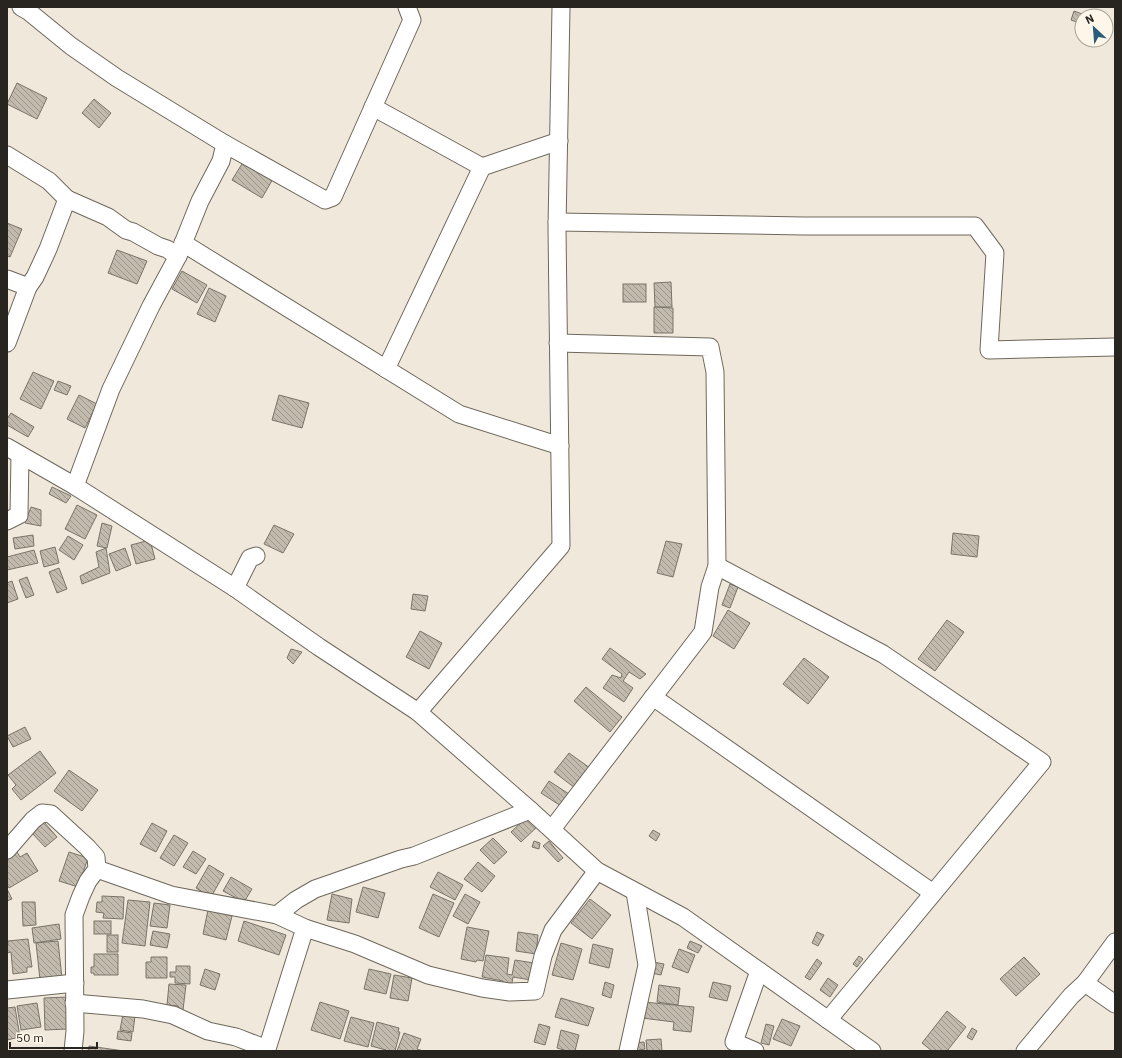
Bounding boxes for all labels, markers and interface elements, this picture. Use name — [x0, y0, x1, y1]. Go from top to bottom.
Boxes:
north arrow — [1074, 8, 1114, 48]
text: N — [1083, 11, 1096, 27]
scale bar — [10, 1024, 97, 1050]
text: 50 m — [16, 1030, 44, 1045]

